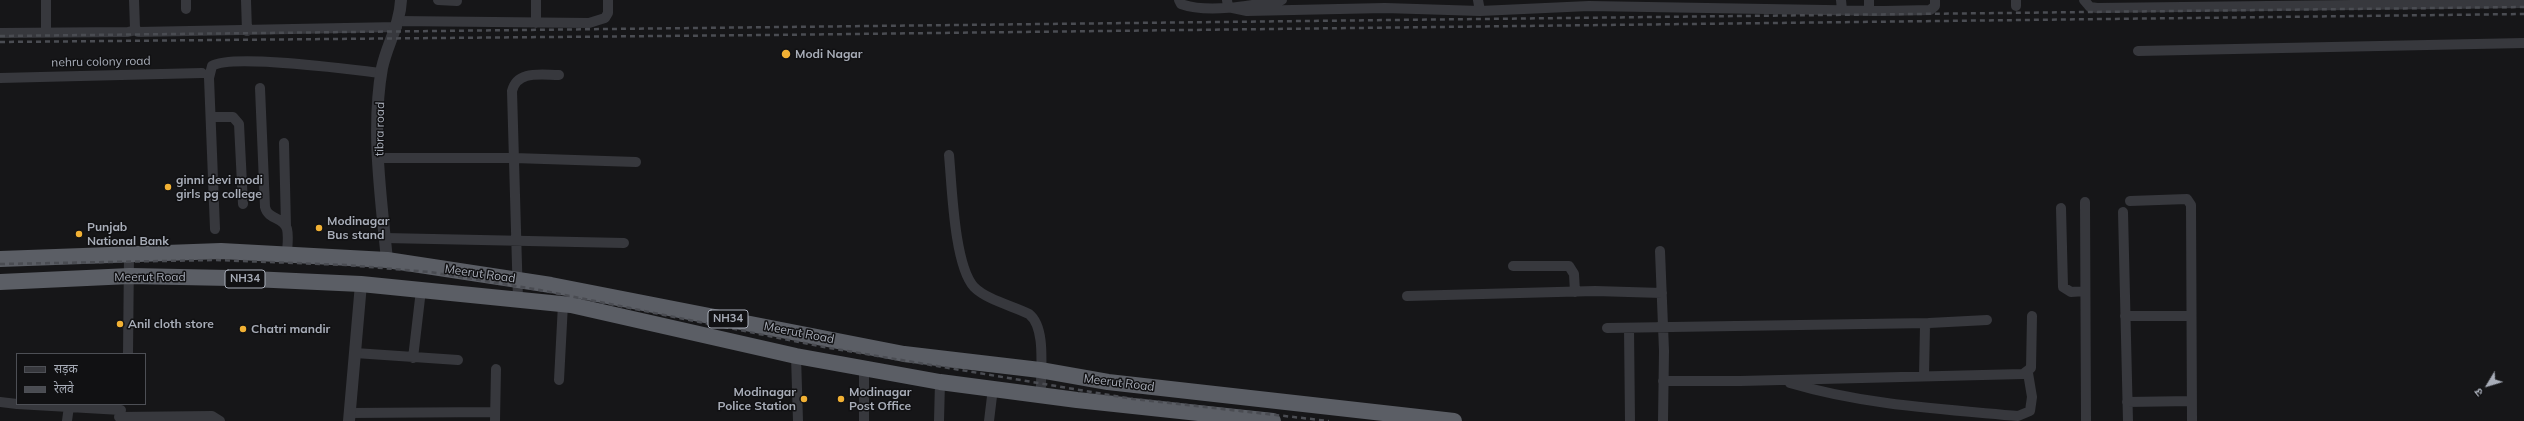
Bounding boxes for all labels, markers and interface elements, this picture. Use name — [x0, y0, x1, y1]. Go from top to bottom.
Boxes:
place label: Modi Nagar — [795, 47, 863, 61]
marker: Modi Nagar — [780, 48, 792, 60]
street label: nehru colony road — [51, 54, 151, 70]
street label: tibra road — [372, 102, 388, 156]
place label: ginni devi modi girls pg college — [176, 173, 263, 201]
marker: ginni devi modi girls pg college — [163, 182, 173, 192]
place label: Modinagar Bus stand — [327, 214, 389, 242]
place label: Punjab National Bank — [87, 220, 169, 248]
marker: Modinagar Bus stand — [314, 223, 324, 233]
marker: Punjab National Bank — [74, 229, 84, 239]
street label: Meerut Road — [444, 262, 516, 286]
street label: Meerut Road — [114, 270, 186, 284]
road number: NH34 — [225, 270, 265, 288]
road number: NH34 — [708, 310, 748, 328]
place label: Anil cloth store — [128, 317, 214, 331]
marker: Anil cloth store — [115, 319, 125, 329]
street label: Meerut Road — [763, 319, 835, 347]
place label: Chatri mandir — [251, 322, 330, 336]
marker: Chatri mandir — [238, 324, 248, 334]
legend — [16, 353, 146, 405]
text: सड़क — [54, 361, 78, 376]
north arrow — [2468, 365, 2508, 405]
street label: Meerut Road — [1083, 372, 1155, 394]
text: रेलवे — [54, 381, 74, 396]
place label: Modinagar Police Station — [717, 385, 796, 413]
place label: Modinagar Post Office — [849, 385, 911, 413]
text: उ — [2471, 386, 2486, 399]
marker: Modinagar Police Station — [799, 394, 809, 404]
marker: Modinagar Post Office — [836, 394, 846, 404]

